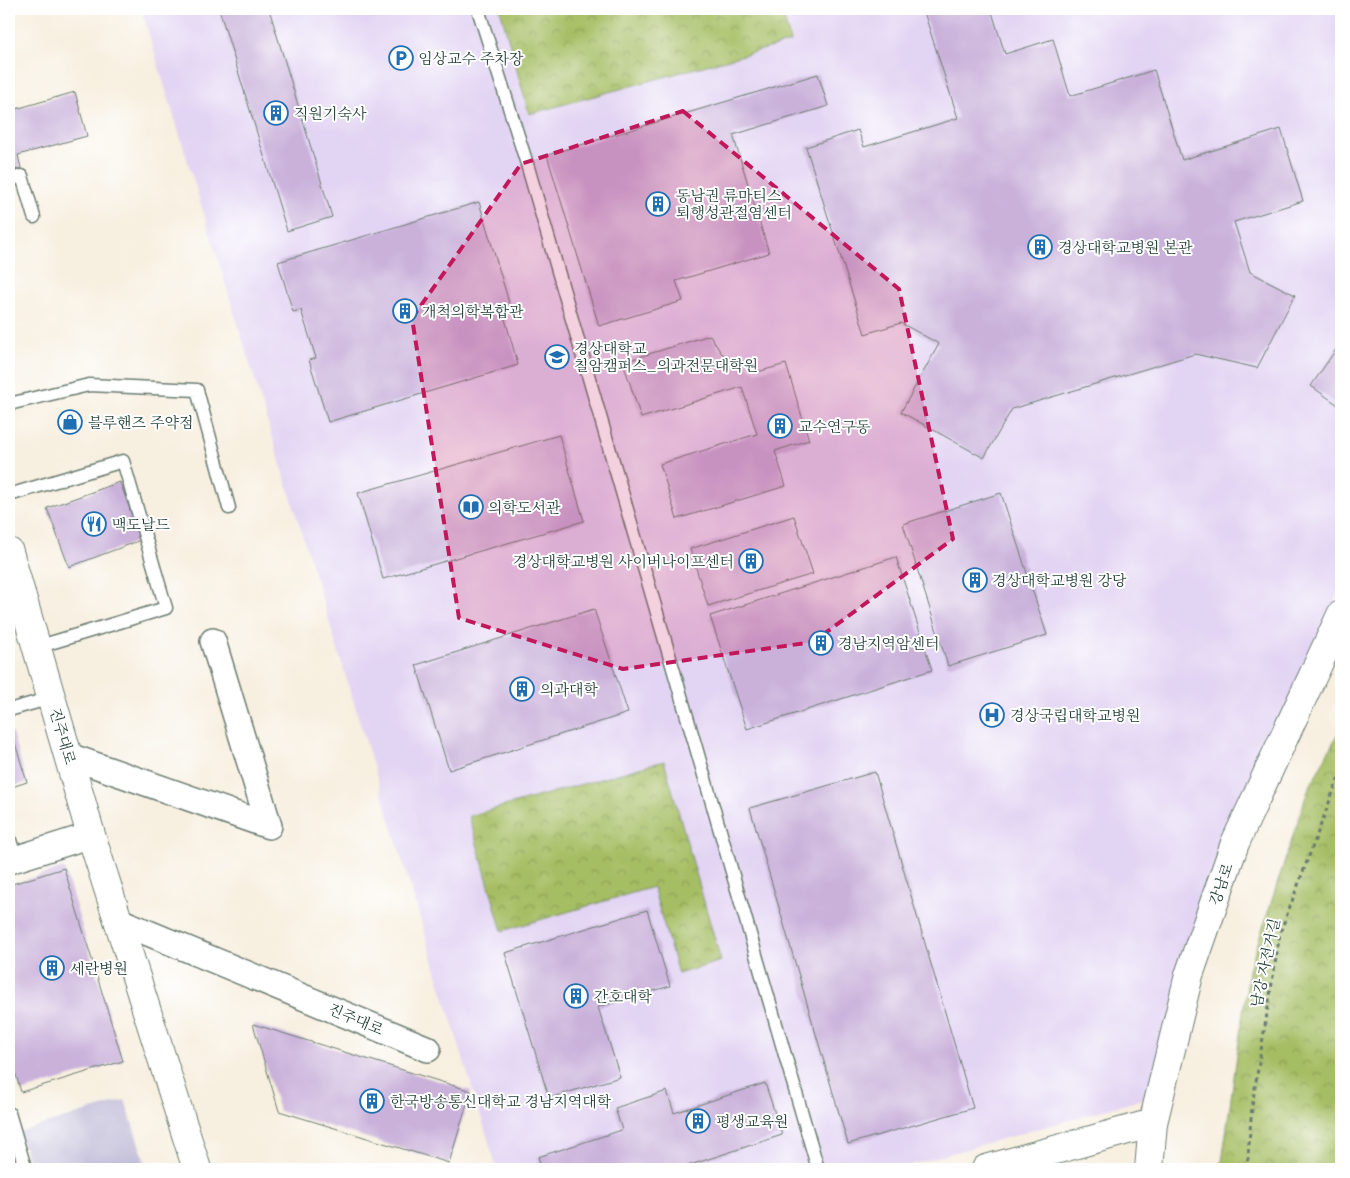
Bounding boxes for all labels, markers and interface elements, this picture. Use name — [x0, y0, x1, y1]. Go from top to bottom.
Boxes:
parking icon: 임상교수 주차장 — [388, 45, 414, 71]
place label: 임상교수 주차장 — [418, 49, 524, 68]
building icon: 직원기숙사 — [263, 100, 289, 126]
place label: 직원기숙사 — [294, 104, 367, 123]
place label: 동남권 류마티스 퇴행성관절염센터 — [676, 186, 792, 222]
building icon: 동남권 류마티스 퇴행성관절염센터 — [645, 191, 671, 217]
building icon: 경상대학교병원 본관 — [1027, 234, 1053, 260]
place label: 경상대학교병원 본관 — [1058, 238, 1193, 257]
building icon: 개척의학복합관 — [392, 298, 418, 324]
place label: 개척의학복합관 — [422, 302, 524, 321]
place label: 경상대학교 칠암캠퍼스_의과전문대학원 — [574, 339, 758, 375]
school or university icon: 경상대학교 칠암캠퍼스_의과전문대학원 — [544, 344, 570, 370]
shop icon: 블루핸즈 주약점 — [57, 409, 83, 435]
place label: 블루핸즈 주약점 — [88, 413, 193, 432]
building icon: 교수연구동 — [767, 413, 793, 439]
place label: 교수연구동 — [798, 417, 871, 436]
library icon: 의학도서관 — [458, 494, 484, 520]
place label: 의학도서관 — [488, 498, 561, 517]
restaurant icon: 맥도날드 — [81, 511, 107, 537]
place label: 맥도날드 — [112, 515, 170, 534]
building icon: 경상대학교병원 사이버나이프센터 — [738, 548, 764, 574]
place label: 경상대학교병원 사이버나이프센터 — [513, 552, 734, 571]
building icon: 경상대학교병원 강당 — [962, 567, 988, 593]
place label: 경상대학교병원 강당 — [992, 571, 1127, 590]
building icon: 경남지역암센터 — [808, 630, 834, 656]
place label: 경남지역암센터 — [838, 634, 939, 653]
building icon: 의과대학 — [509, 676, 535, 702]
place label: 의과대학 — [540, 680, 598, 699]
hospital icon: 경상국립대학교병원 — [979, 702, 1005, 728]
street label: 진주대로 — [46, 706, 80, 767]
place label: 경상국립대학교병원 — [1010, 706, 1140, 725]
street label: 강남로 — [1205, 860, 1237, 908]
street label: 남강 자전거길 — [1246, 917, 1284, 1009]
building icon: 세란병원 — [39, 955, 65, 981]
place label: 세란병원 — [70, 959, 128, 978]
building icon: 간호대학 — [563, 983, 589, 1009]
place label: 간호대학 — [594, 987, 652, 1006]
street label: 진주대로 — [326, 999, 387, 1039]
building icon: 한국방송통신대학교 경남지역대학 — [359, 1088, 385, 1114]
place label: 한국방송통신대학교 경남지역대학 — [390, 1092, 612, 1111]
building icon: 평생교육원 — [685, 1108, 711, 1134]
place label: 평생교육원 — [716, 1112, 788, 1131]

